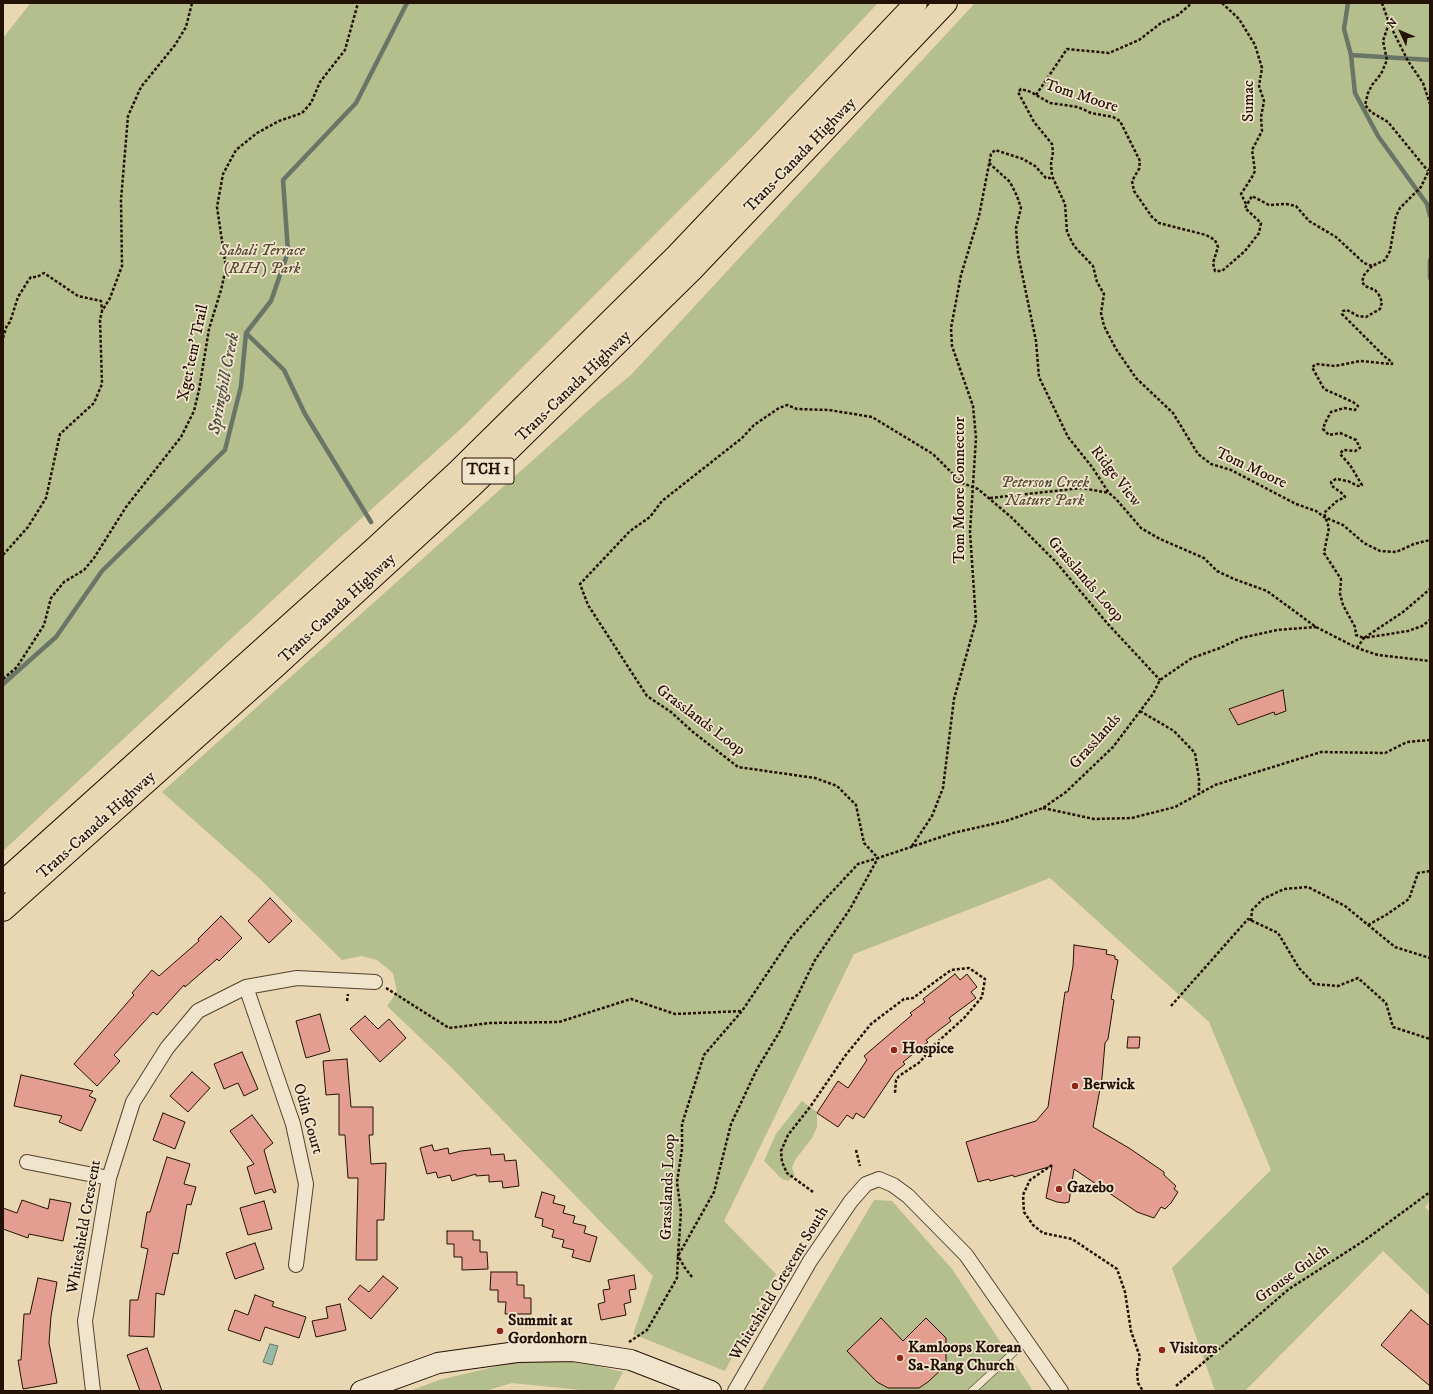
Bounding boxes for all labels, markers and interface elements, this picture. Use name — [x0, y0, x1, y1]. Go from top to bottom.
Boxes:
north arrow — [1381, 12, 1421, 52]
text: N — [1384, 16, 1401, 32]
street label: Tom Moore — [1042, 76, 1120, 118]
street label: Sumac — [1240, 80, 1260, 122]
street label: Trans-Canada Highway — [741, 95, 861, 217]
park label: Sahali Terrace (RIH) Park — [219, 242, 305, 280]
street label: Xget'tem' Trail — [174, 303, 214, 403]
street label: Trans-Canada Highway — [513, 327, 635, 447]
water label: Springhill Creek — [205, 332, 245, 436]
street label: Tom Moore Connector — [951, 417, 971, 563]
street label: Ridge View — [1085, 443, 1145, 511]
street label: Tom Moore — [1212, 444, 1290, 494]
road number: TCH 1 — [462, 458, 514, 484]
park label: Peterson Creek Nature Park — [1001, 474, 1089, 512]
street label: Grasslands Loop — [1043, 534, 1127, 626]
street label: Trans-Canada Highway — [276, 550, 400, 668]
street label: Grasslands Loop — [652, 681, 748, 761]
street label: Grasslands — [1066, 710, 1126, 774]
street label: Trans-Canada Highway — [34, 768, 160, 884]
place label: Hospice — [902, 1040, 954, 1060]
marker: Hospice — [889, 1045, 899, 1055]
place label: Berwick — [1083, 1076, 1135, 1096]
marker: Berwick — [1070, 1081, 1080, 1091]
street label: Odin Court — [288, 1082, 326, 1156]
street label: Grasslands Loop — [658, 1133, 680, 1241]
street label: Whiteshield Crescent — [64, 1159, 106, 1295]
place label: Gazebo — [1067, 1179, 1114, 1199]
marker: Gazebo — [1054, 1184, 1064, 1194]
street label: Whiteshield Crescent South — [726, 1204, 834, 1364]
street label: Grouse Gulch — [1252, 1242, 1334, 1308]
place label: Summit at Gordonhorn — [508, 1312, 587, 1350]
marker: Summit at Gordonhorn — [495, 1326, 505, 1336]
place label: Kamloops Korean Sa-Rang Church — [908, 1339, 1022, 1377]
place label: Visitors — [1170, 1340, 1218, 1360]
marker: Visitors — [1157, 1345, 1167, 1355]
marker: Kamloops Korean Sa-Rang Church — [895, 1353, 905, 1363]

